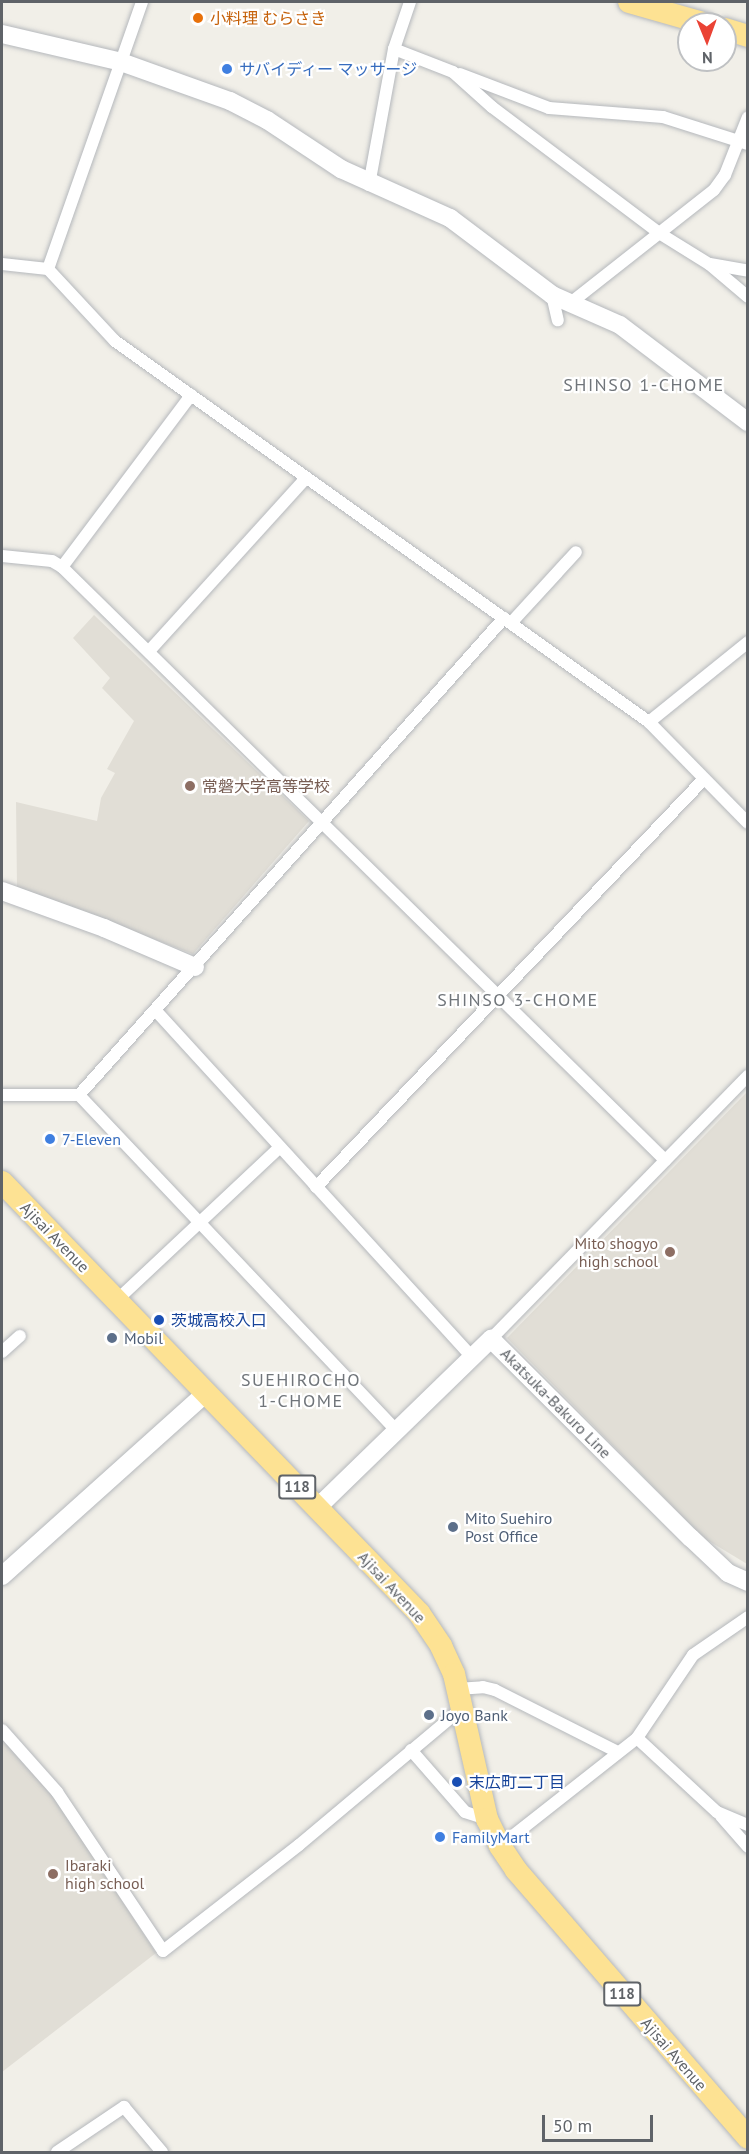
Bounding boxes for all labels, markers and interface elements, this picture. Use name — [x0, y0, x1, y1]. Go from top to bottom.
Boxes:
place label: 小料理 むらさき — [210, 8, 326, 28]
marker: 小料理 むらさき — [191, 11, 205, 25]
north arrow — [677, 12, 737, 72]
text: N — [702, 48, 713, 68]
place label: サバイディー マッサージ — [239, 59, 419, 79]
marker: サバイディー マッサージ — [220, 62, 234, 76]
district label: SHINSO 1-CHOME — [563, 374, 725, 396]
place label: 常磐大学高等学校 — [202, 776, 330, 796]
marker: 常磐大学高等学校 — [183, 779, 197, 793]
district label: SHINSO 3-CHOME — [437, 989, 599, 1011]
place label: 7-Eleven — [62, 1129, 121, 1149]
marker: 7-Eleven — [43, 1132, 57, 1146]
street label: Ajisai Avenue — [16, 1198, 94, 1276]
place label: Mito shogyo high school — [574, 1233, 658, 1271]
marker: Mito shogyo high school — [663, 1245, 677, 1259]
place label: 茨城高校入口 — [171, 1310, 267, 1330]
marker: 茨城高校入口 — [152, 1313, 166, 1327]
place label: Mobil — [124, 1328, 163, 1348]
marker: Mobil — [105, 1331, 119, 1345]
street label: Akatsuka-Bakuro Line — [497, 1344, 615, 1462]
district label: SUEHIROCHO 1-CHOME — [241, 1370, 361, 1412]
road number: 118 — [278, 1475, 316, 1499]
place label: Mito Suehiro Post Office — [465, 1508, 552, 1546]
marker: Mito Suehiro Post Office — [446, 1520, 460, 1534]
street label: Ajisai Avenue — [354, 1547, 430, 1627]
place label: Joyo Bank — [441, 1705, 508, 1725]
marker: Joyo Bank — [422, 1708, 436, 1722]
place label: 末広町二丁目 — [469, 1772, 565, 1792]
marker: 末広町二丁目 — [450, 1775, 464, 1789]
place label: FamilyMart — [452, 1827, 530, 1847]
marker: FamilyMart — [433, 1830, 447, 1844]
place label: Ibaraki high school — [65, 1855, 144, 1893]
marker: Ibaraki high school — [46, 1867, 60, 1881]
road number: 118 — [602, 1982, 642, 2006]
street label: Ajisai Avenue — [637, 2013, 711, 2095]
scale bar — [545, 2103, 656, 2141]
text: 50 m — [553, 2114, 592, 2137]

